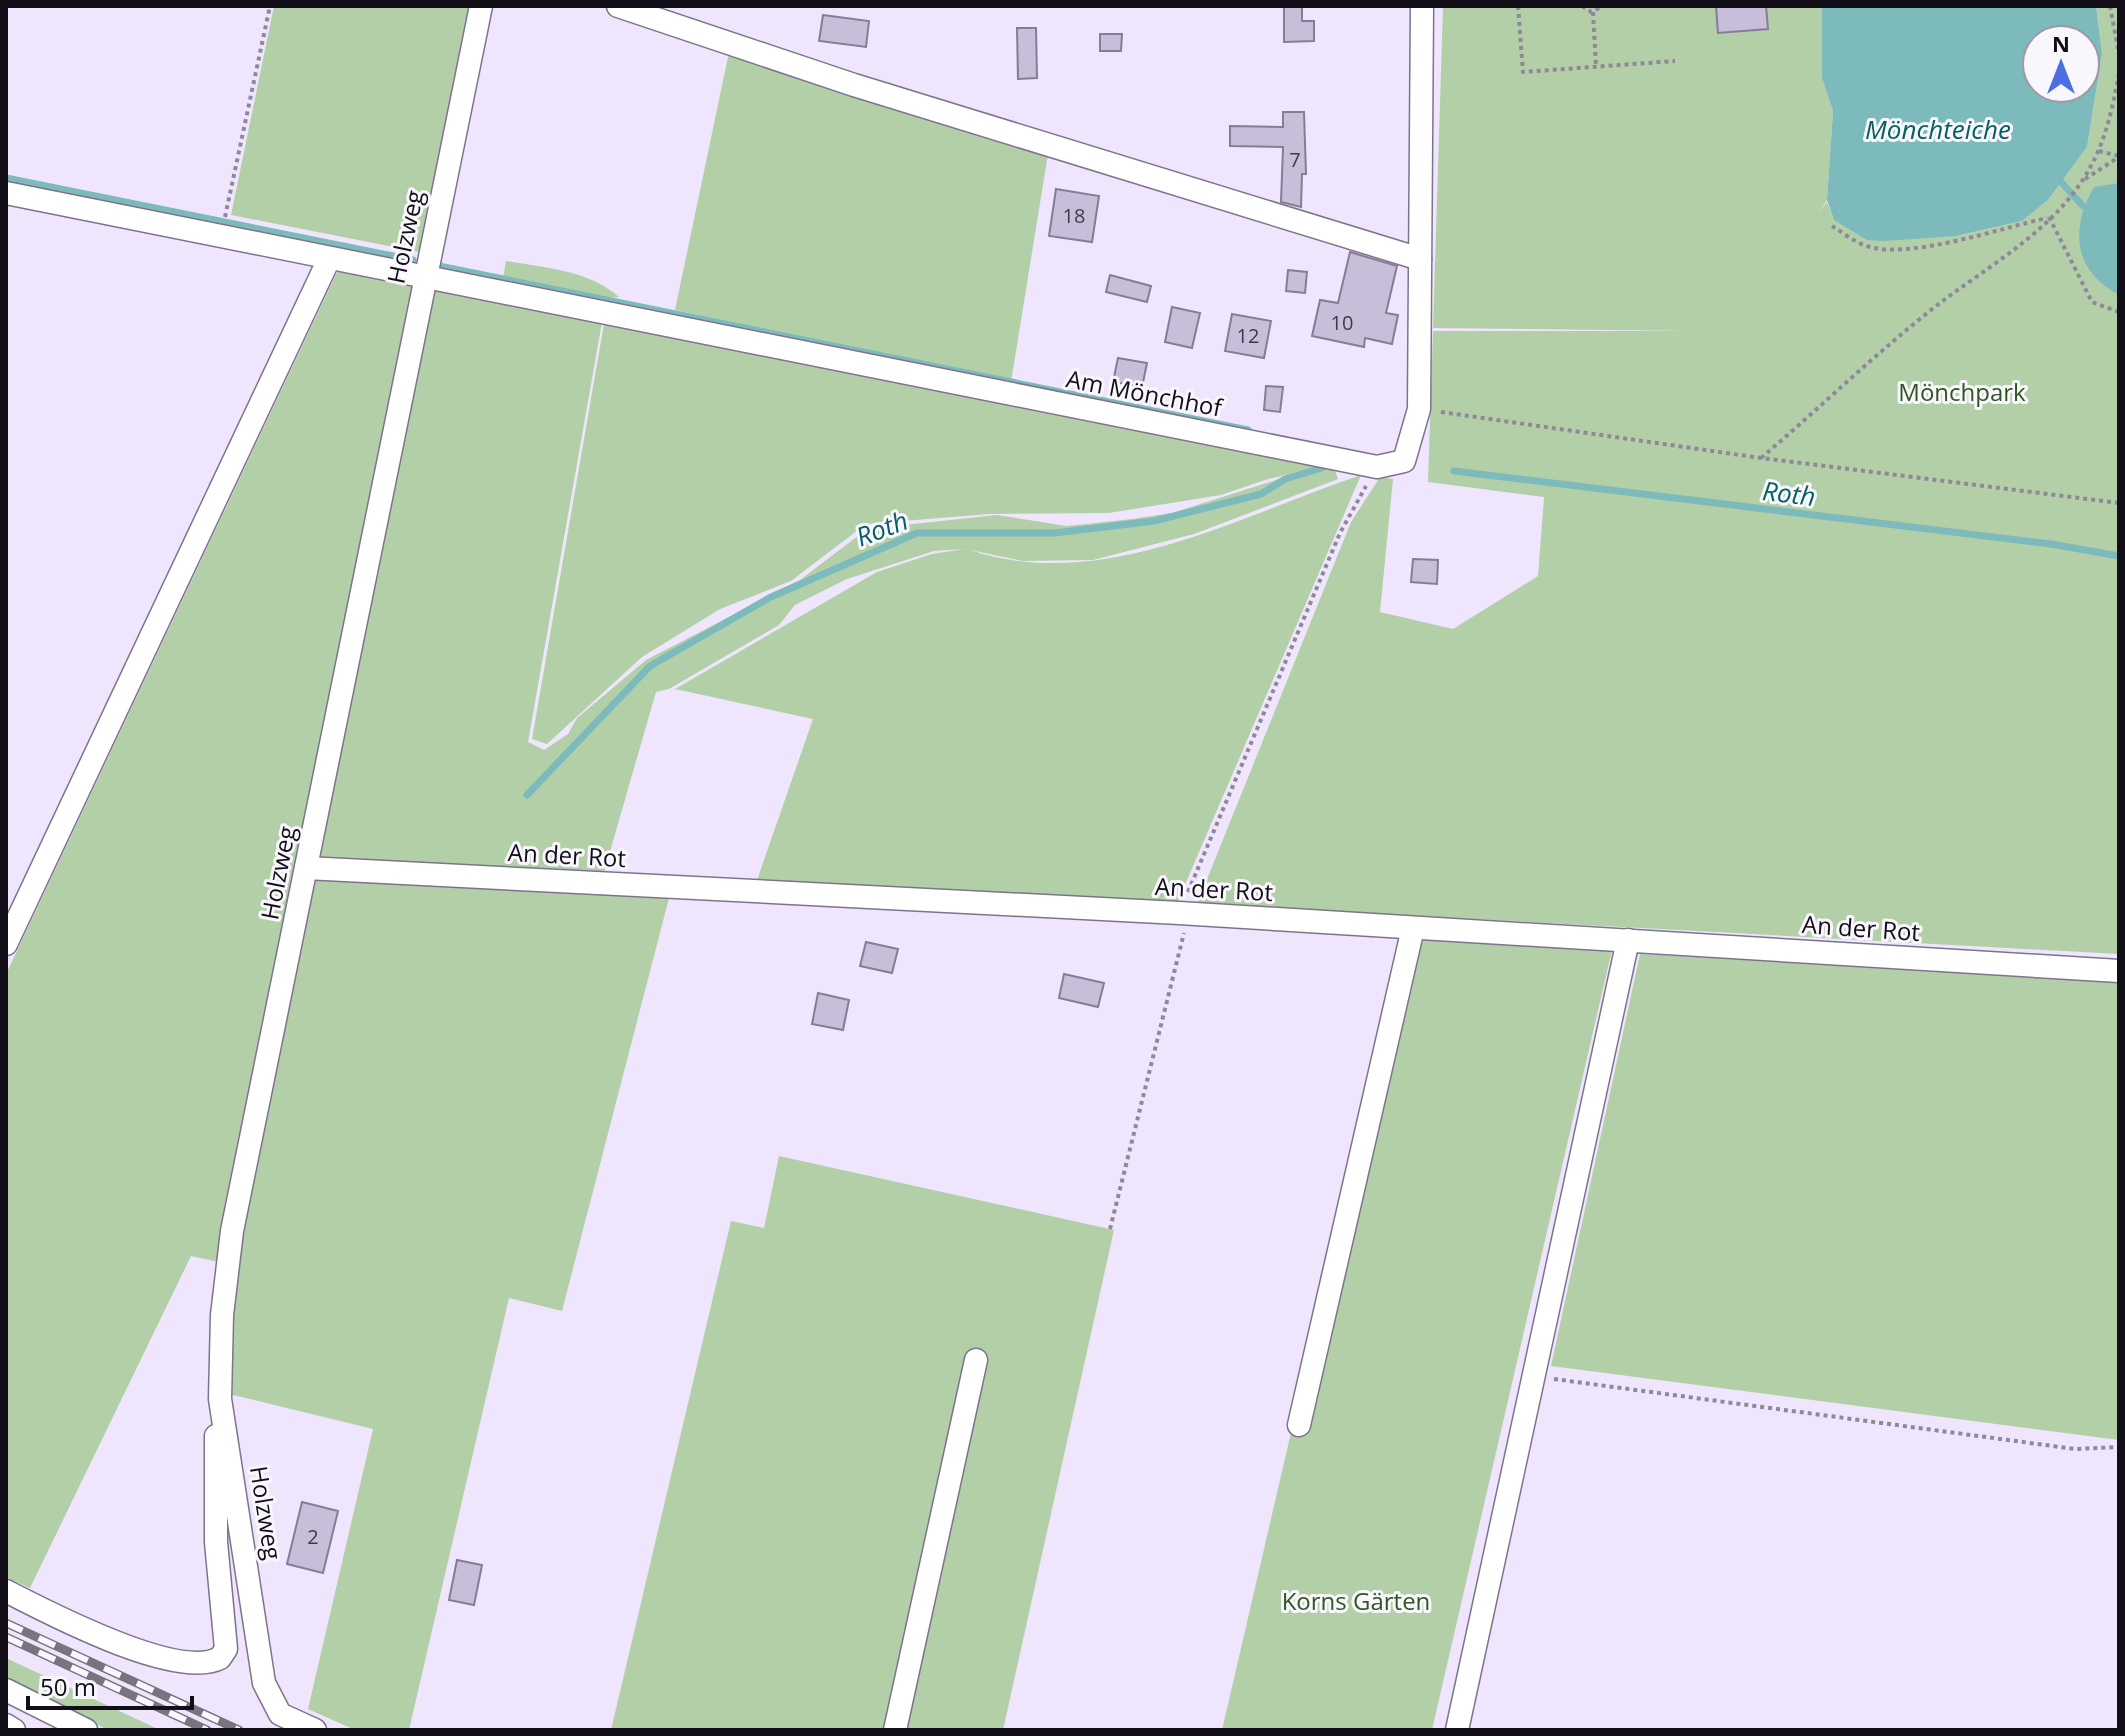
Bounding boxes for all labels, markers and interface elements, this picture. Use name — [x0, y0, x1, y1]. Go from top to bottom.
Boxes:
north arrow — [2021, 24, 2101, 104]
text: N — [2052, 28, 2070, 58]
water label: Mönchteiche — [1865, 111, 2011, 147]
house number: 7 — [1289, 146, 1301, 173]
street label: Holzweg — [379, 187, 431, 286]
house number: 18 — [1063, 202, 1085, 229]
house number: 10 — [1331, 309, 1353, 336]
house number: 12 — [1237, 322, 1259, 349]
street label: Am Mönchhof — [1064, 361, 1227, 424]
park label: Mönchpark — [1898, 375, 2026, 408]
water label: Roth — [1761, 472, 1818, 514]
water label: Roth — [850, 502, 913, 554]
street label: Holzweg — [252, 823, 303, 922]
street label: An der Rot — [507, 835, 627, 874]
street label: An der Rot — [1154, 869, 1274, 908]
street label: An der Rot — [1801, 907, 1921, 948]
street label: Holzweg — [243, 1463, 290, 1562]
house number: 2 — [307, 1523, 319, 1550]
park label: Korns Gärten — [1282, 1584, 1430, 1617]
scale bar — [28, 1660, 192, 1710]
text: 50 m — [40, 1670, 96, 1703]

